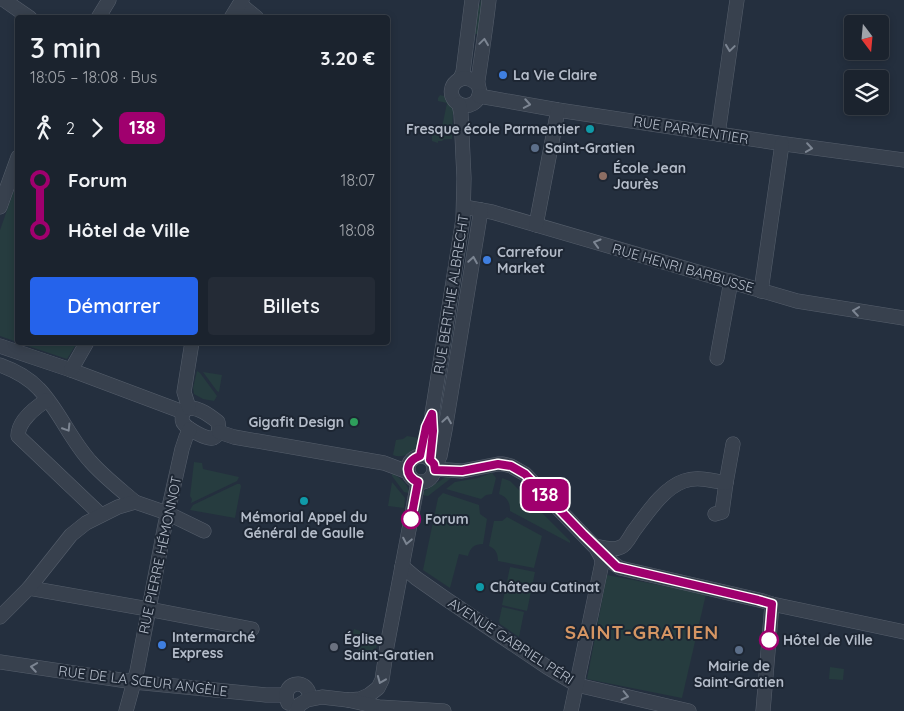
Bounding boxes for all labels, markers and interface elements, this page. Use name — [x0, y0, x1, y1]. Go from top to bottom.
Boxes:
north arrow — [844, 15, 889, 60]
map controls — [844, 15, 889, 115]
text: 3 min — [30, 30, 101, 65]
one-way arrow — [478, 38, 489, 46]
one-way arrow — [725, 45, 736, 53]
text: 3.20 € — [320, 46, 375, 70]
place label: La Vie Claire — [513, 66, 597, 84]
text: 18:05 – 18:08 · Bus — [30, 67, 157, 87]
marker: La Vie Claire — [497, 69, 509, 81]
button: layers — [844, 70, 889, 115]
one-way arrow — [523, 99, 532, 109]
street label: RUE PARMENTIER — [632, 112, 750, 148]
icon: walk — [30, 114, 58, 142]
icon: forward — [83, 114, 111, 142]
text: 138 — [129, 116, 155, 139]
text: 2 — [66, 118, 75, 138]
place label: Fresque école Parmentier — [406, 120, 580, 138]
marker: Fresque école Parmentier — [584, 123, 596, 135]
place label: Saint-Gratien — [545, 139, 635, 157]
marker: Saint-Gratien — [529, 142, 541, 154]
one-way arrow — [805, 142, 813, 152]
place label: École Jean Jaurès — [613, 159, 686, 193]
text: Forum — [68, 168, 127, 192]
text: 18:07 — [341, 170, 375, 190]
marker: École Jean Jaurès — [597, 170, 609, 182]
street label: RUE BERTHIE ALBRECHT — [429, 213, 473, 375]
text: Hôtel de Ville — [68, 218, 190, 242]
text: 18:08 — [339, 220, 375, 240]
one-way arrow — [594, 238, 602, 248]
street label: RUE HENRI BARBUSSE — [610, 239, 756, 297]
place label: Carrefour Market — [497, 243, 563, 277]
marker: Carrefour Market — [481, 254, 493, 266]
one-way arrow — [467, 255, 478, 263]
button: Démarrer — [30, 277, 198, 335]
button: Billets — [208, 277, 375, 335]
one-way arrow — [851, 306, 860, 316]
place label: Gigafit Design — [249, 413, 344, 431]
marker: Gigafit Design — [348, 416, 360, 428]
one-way arrow — [441, 416, 451, 424]
one-way arrow — [60, 422, 70, 431]
street label: RUE PIERRE HÉMONNOT — [134, 474, 186, 636]
line badge: 138 — [516, 479, 574, 511]
text: 138 — [532, 483, 558, 506]
marker: Mémorial Appel du Général de Gaulle — [298, 495, 310, 507]
place label: Mémorial Appel du Général de Gaulle — [241, 508, 367, 542]
marker: Forum — [401, 509, 421, 529]
place label: Forum — [425, 510, 469, 528]
one-way arrow — [402, 537, 413, 545]
place label: Château Catinat — [490, 578, 600, 596]
marker: Château Catinat — [474, 581, 486, 593]
street label: AVENUE GABRIEL PÉRI — [445, 594, 577, 688]
district label: SAINT-GRATIEN — [565, 620, 719, 644]
place label: Intermarché Express — [172, 628, 255, 662]
place label: Église Saint-Gratien — [344, 630, 434, 664]
marker: Hôtel de Ville — [759, 630, 779, 650]
place label: Hôtel de Ville — [783, 631, 873, 649]
marker: Intermarché Express — [156, 639, 168, 651]
marker: Église Saint-Gratien — [328, 641, 340, 653]
marker: Mairie de Saint-Gratien — [733, 644, 745, 656]
place label: Mairie de Saint-Gratien — [694, 657, 784, 691]
one-way arrow — [30, 662, 38, 672]
street label: RUE DE LA SŒUR ANGÈLE — [57, 662, 229, 700]
one-way arrow — [377, 675, 387, 684]
one-way arrow — [620, 690, 629, 701]

